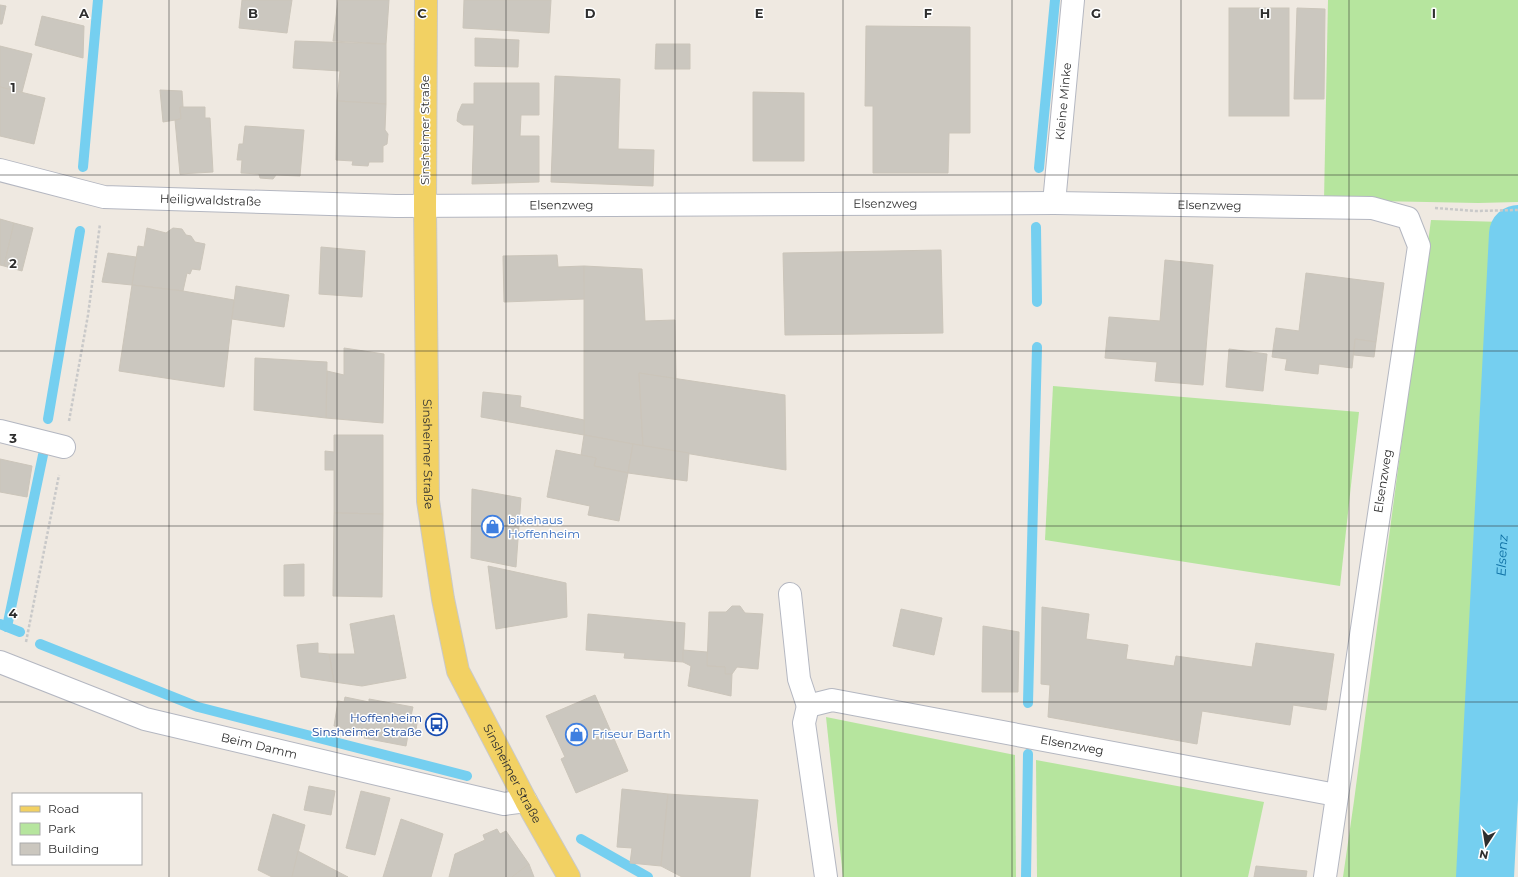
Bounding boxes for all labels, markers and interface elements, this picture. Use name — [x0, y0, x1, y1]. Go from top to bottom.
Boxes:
text: A — [78, 5, 90, 21]
text: B — [248, 5, 258, 21]
text: C — [417, 5, 427, 21]
text: D — [585, 5, 596, 21]
text: E — [755, 5, 764, 21]
text: F — [924, 5, 932, 21]
text: G — [1091, 5, 1101, 21]
text: H — [1260, 5, 1270, 21]
text: I — [1432, 5, 1436, 21]
street label: Kleine Minke — [1052, 62, 1074, 141]
street label: Sinsheimer Straße — [417, 75, 432, 185]
text: 1 — [10, 79, 16, 95]
street label: Heiligwaldstraße — [160, 191, 261, 209]
street label: Elsenzweg — [853, 196, 918, 211]
street label: Elsenzweg — [529, 197, 594, 212]
street label: Elsenzweg — [1177, 197, 1242, 213]
text: 2 — [9, 255, 17, 271]
street label: Sinsheimer Straße — [420, 399, 437, 510]
text: 3 — [8, 430, 17, 446]
street label: Elsenzweg — [1370, 448, 1395, 514]
place label: bikehaus Hoffenheim — [508, 512, 580, 541]
shop icon: bikehaus Hoffenheim — [480, 514, 506, 540]
water label: Elsenz — [1492, 534, 1511, 577]
text: 4 — [9, 605, 18, 621]
place label: Hoffenheim Sinsheimer Straße — [312, 710, 422, 739]
bus stop icon: Hoffenheim Sinsheimer Straße — [424, 712, 450, 738]
shop icon: Friseur Barth — [564, 721, 590, 747]
street label: Sinsheimer Straße — [480, 722, 545, 826]
place label: Friseur Barth — [592, 726, 671, 741]
street label: Beim Damm — [220, 729, 299, 762]
street label: Elsenzweg — [1039, 731, 1105, 758]
legend — [12, 793, 142, 865]
text: Road — [48, 801, 79, 816]
text: Park — [48, 821, 76, 836]
north arrow — [1466, 825, 1506, 865]
text: Building — [48, 841, 99, 856]
text: N — [1478, 847, 1490, 863]

